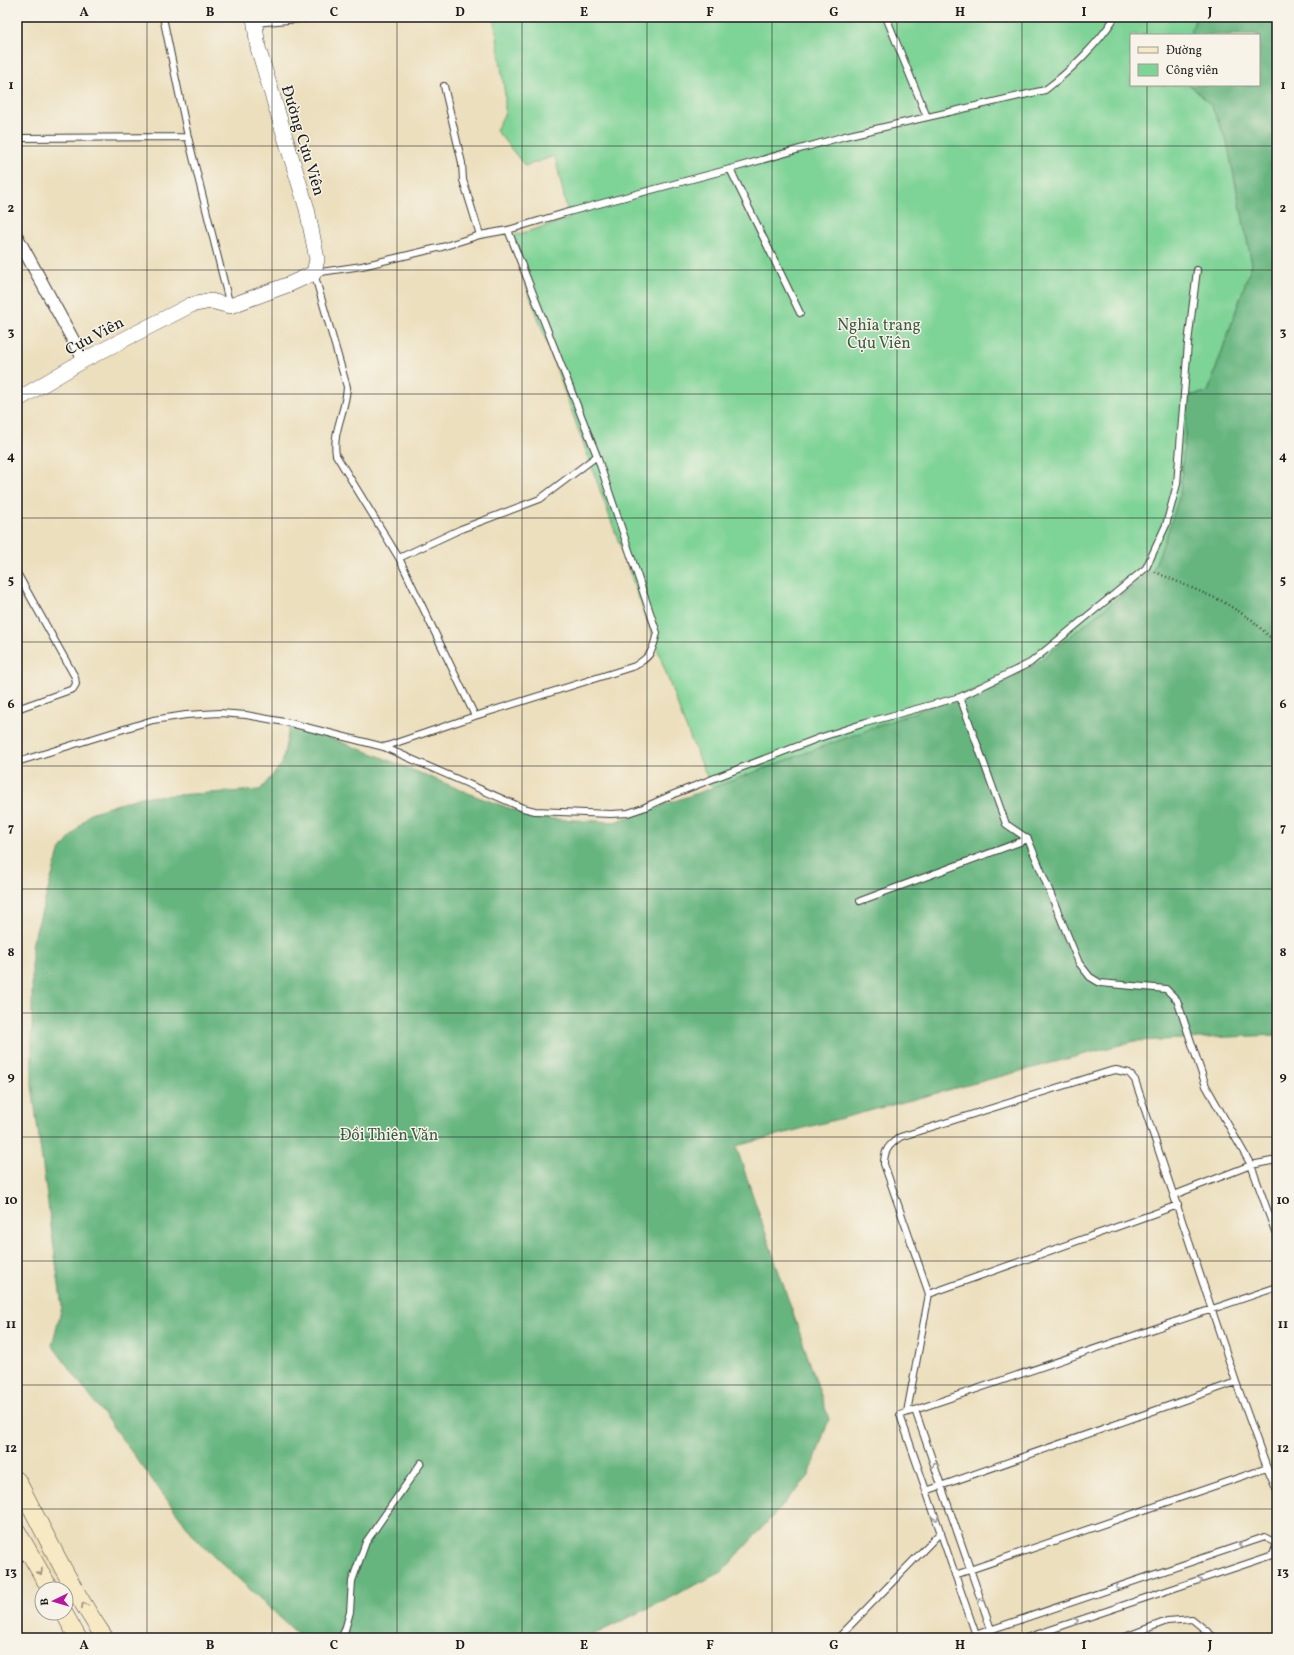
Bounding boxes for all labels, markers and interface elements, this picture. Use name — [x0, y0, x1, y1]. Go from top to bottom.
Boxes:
text: A — [79, 4, 89, 22]
text: B — [206, 4, 215, 22]
text: C — [330, 4, 338, 22]
text: D — [455, 4, 465, 22]
text: E — [580, 4, 588, 22]
text: F — [706, 4, 714, 22]
text: G — [829, 4, 839, 22]
text: H — [955, 4, 965, 22]
text: I — [1082, 4, 1087, 22]
text: J — [1207, 4, 1213, 22]
legend — [1130, 34, 1260, 86]
text: Đường — [1166, 43, 1202, 59]
text: Công viên — [1166, 63, 1218, 79]
text: 1 — [8, 77, 14, 95]
text: 1 — [1280, 77, 1286, 95]
street label: Đường Cựu Viên — [275, 83, 329, 199]
text: 2 — [8, 200, 15, 218]
text: 2 — [1280, 200, 1287, 218]
street label: Cựu Viên — [62, 312, 128, 361]
park label: Nghĩa trang Cựu Viên — [837, 315, 921, 355]
text: 3 — [8, 324, 15, 342]
text: 3 — [1280, 324, 1287, 342]
text: 4 — [7, 448, 15, 466]
text: 4 — [1279, 448, 1287, 466]
text: 5 — [8, 572, 14, 590]
text: 5 — [1280, 572, 1286, 590]
text: 6 — [7, 696, 15, 714]
text: 6 — [1279, 696, 1287, 714]
text: 7 — [8, 820, 14, 838]
text: 7 — [1280, 820, 1286, 838]
text: 8 — [7, 944, 15, 962]
text: 8 — [1279, 944, 1287, 962]
text: 9 — [7, 1068, 15, 1086]
text: 9 — [1279, 1068, 1287, 1086]
park label: Đồi Thiên Văn — [340, 1125, 438, 1147]
text: 10 — [4, 1192, 18, 1210]
text: 10 — [1276, 1192, 1290, 1210]
text: 11 — [6, 1316, 16, 1334]
text: 11 — [1278, 1316, 1288, 1334]
text: 12 — [5, 1440, 17, 1458]
text: 12 — [1277, 1440, 1289, 1458]
one-way arrow — [931, 1462, 939, 1469]
one-way arrow — [931, 1514, 939, 1521]
one-way arrow — [1237, 1541, 1244, 1549]
text: 13 — [5, 1564, 17, 1582]
text: 13 — [1277, 1564, 1289, 1582]
one-way arrow — [35, 1568, 42, 1575]
one-way arrow — [1196, 1576, 1203, 1584]
north arrow — [34, 1581, 74, 1621]
one-way arrow — [1114, 1582, 1121, 1591]
text: B — [38, 1597, 53, 1606]
one-way arrow — [977, 1598, 986, 1605]
one-way arrow — [82, 1602, 89, 1609]
one-way arrow — [1073, 1617, 1080, 1626]
text: A — [79, 1637, 89, 1655]
text: B — [206, 1637, 215, 1655]
text: C — [330, 1637, 338, 1655]
text: D — [455, 1637, 465, 1655]
text: E — [580, 1637, 588, 1655]
text: F — [706, 1637, 714, 1655]
text: G — [829, 1637, 839, 1655]
text: H — [955, 1637, 965, 1655]
text: I — [1082, 1637, 1087, 1655]
text: J — [1207, 1637, 1213, 1655]

